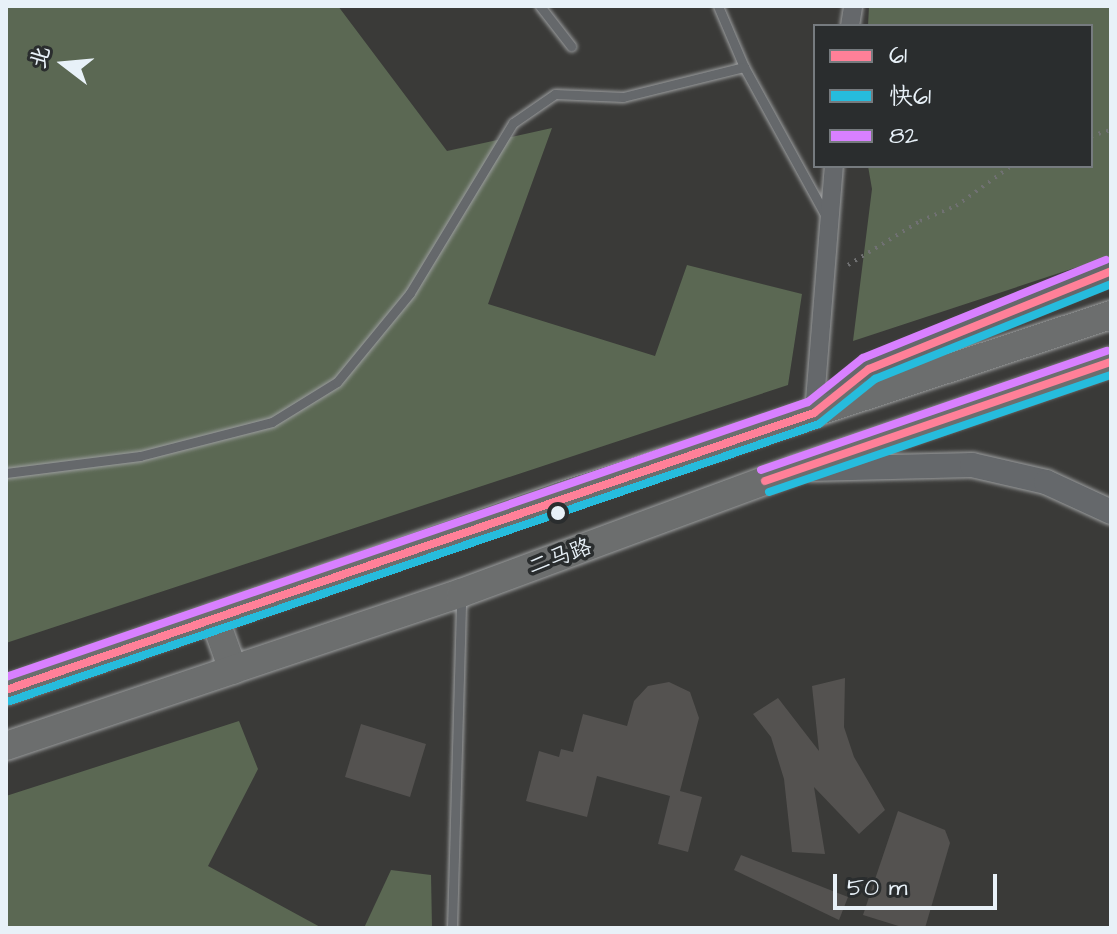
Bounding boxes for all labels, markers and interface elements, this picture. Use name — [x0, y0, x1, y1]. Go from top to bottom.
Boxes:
north arrow — [24, 24, 104, 104]
legend — [813, 24, 1093, 168]
text: 61 — [889, 39, 907, 73]
text: 北 — [23, 42, 58, 72]
text: 快61 — [889, 80, 931, 114]
text: 82 — [889, 119, 918, 153]
unlabelled marker — [550, 505, 566, 521]
street label: 二马路 — [524, 533, 596, 581]
scale bar — [837, 858, 1001, 908]
text: 50 m — [847, 871, 907, 905]

